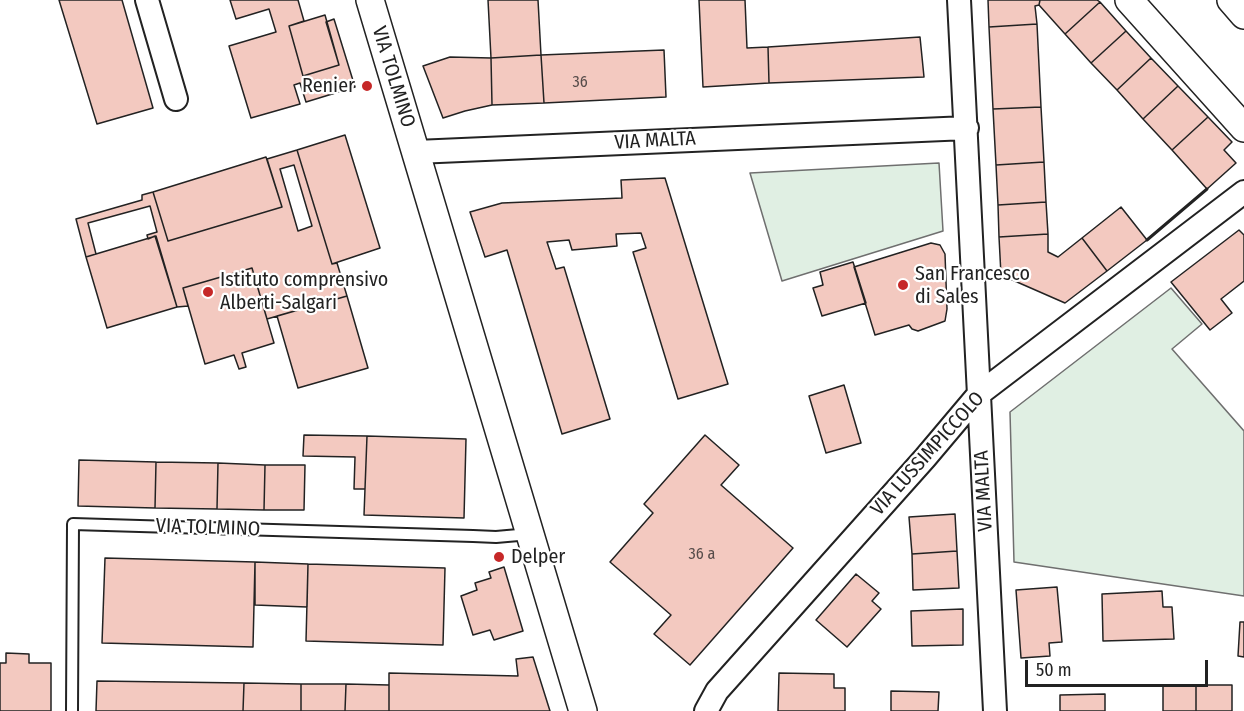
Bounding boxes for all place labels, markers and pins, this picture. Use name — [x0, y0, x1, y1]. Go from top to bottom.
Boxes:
place label: Renier — [302, 74, 355, 98]
marker: Renier — [360, 79, 374, 93]
place label: San Francesco di Sales — [915, 262, 1030, 309]
place label: Istituto comprensivo Alberti-Salgari — [220, 268, 388, 315]
marker: San Francesco di Sales — [896, 278, 910, 292]
marker: Istituto comprensivo Alberti-Salgari — [201, 285, 215, 299]
place label: Delper — [511, 545, 565, 569]
marker: Delper — [492, 550, 506, 564]

